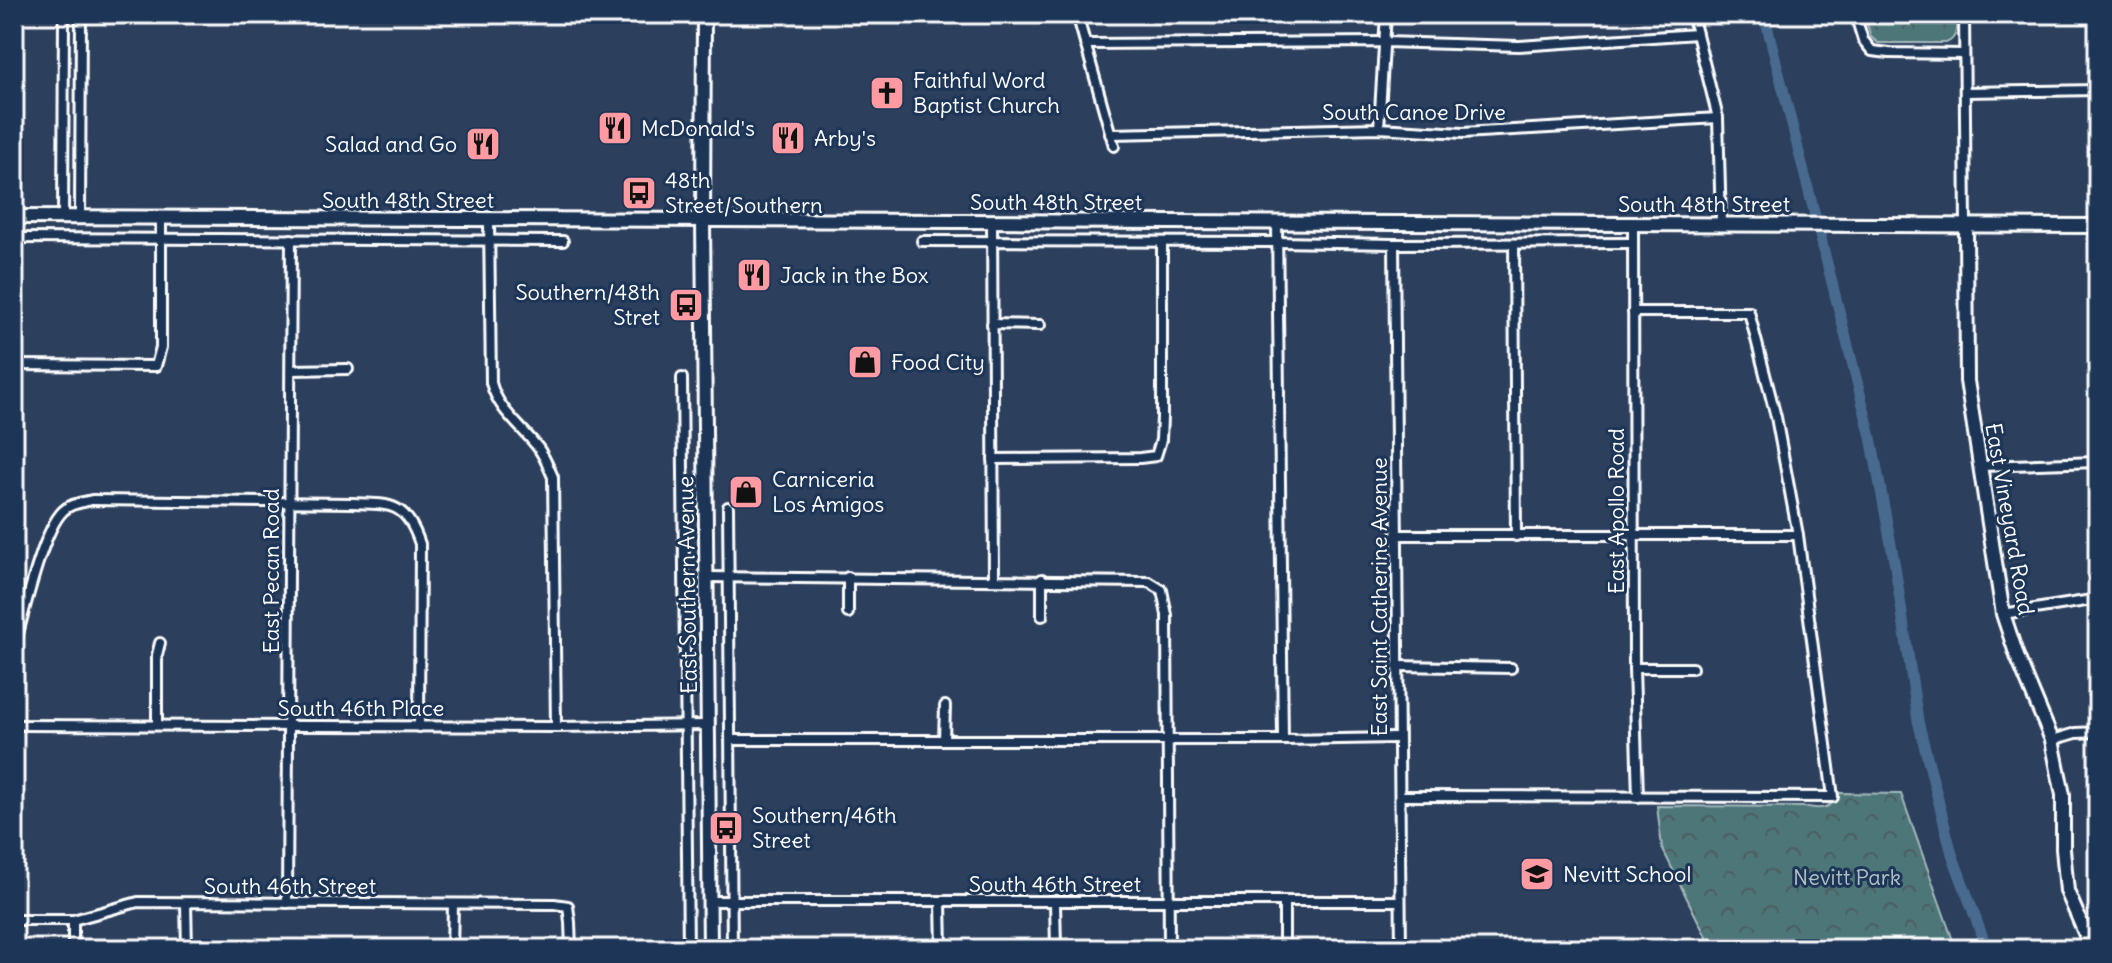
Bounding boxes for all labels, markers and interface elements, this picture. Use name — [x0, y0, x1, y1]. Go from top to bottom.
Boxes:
place label: Faithful Word Baptist Church — [913, 66, 1060, 119]
church icon: Faithful Word Baptist Church — [868, 74, 906, 112]
street label: South Canoe Drive — [1322, 98, 1506, 126]
restaurant icon: McDonald's — [596, 109, 634, 147]
place label: McDonald's — [641, 114, 755, 142]
restaurant icon: Arby's — [769, 119, 807, 157]
place label: Arby's — [814, 124, 876, 152]
restaurant icon: Salad and Go — [464, 125, 502, 163]
place label: Salad and Go — [325, 130, 457, 158]
place label: 48th Street/Southern — [665, 166, 823, 219]
bus stop icon: 48th Street/Southern — [620, 174, 658, 212]
street label: South 48th Street — [322, 186, 494, 214]
street label: South 48th Street — [970, 188, 1142, 216]
street label: South 48th Street — [1618, 190, 1790, 218]
restaurant icon: Jack in the Box — [735, 256, 773, 294]
place label: Jack in the Box — [780, 261, 929, 289]
place label: Southern/48th Stret — [515, 278, 660, 331]
bus stop icon: Southern/48th Stret — [667, 286, 705, 324]
shop icon: Food City — [846, 343, 884, 381]
place label: Food City — [891, 348, 985, 376]
street label: East Vineyard Road — [1979, 421, 2041, 617]
street label: East Apollo Road — [1602, 428, 1630, 594]
street label: East Saint Catherine Avenue — [1365, 457, 1393, 737]
place label: Carniceria Los Amigos — [772, 465, 884, 518]
shop icon: Carniceria Los Amigos — [727, 473, 765, 511]
street label: East Southern Avenue — [671, 476, 703, 694]
street label: East Pecan Road — [257, 488, 285, 654]
street label: South 46th Place — [278, 694, 444, 722]
place label: Southern/46th Street — [752, 801, 897, 854]
bus stop icon: Southern/46th Street — [707, 809, 745, 847]
school or university icon: Nevitt School — [1518, 855, 1556, 893]
place label: Nevitt School — [1563, 860, 1691, 888]
park label: Nevitt Park — [1793, 863, 1901, 891]
street label: South 46th Street — [969, 870, 1141, 898]
street label: South 46th Street — [204, 872, 376, 900]

